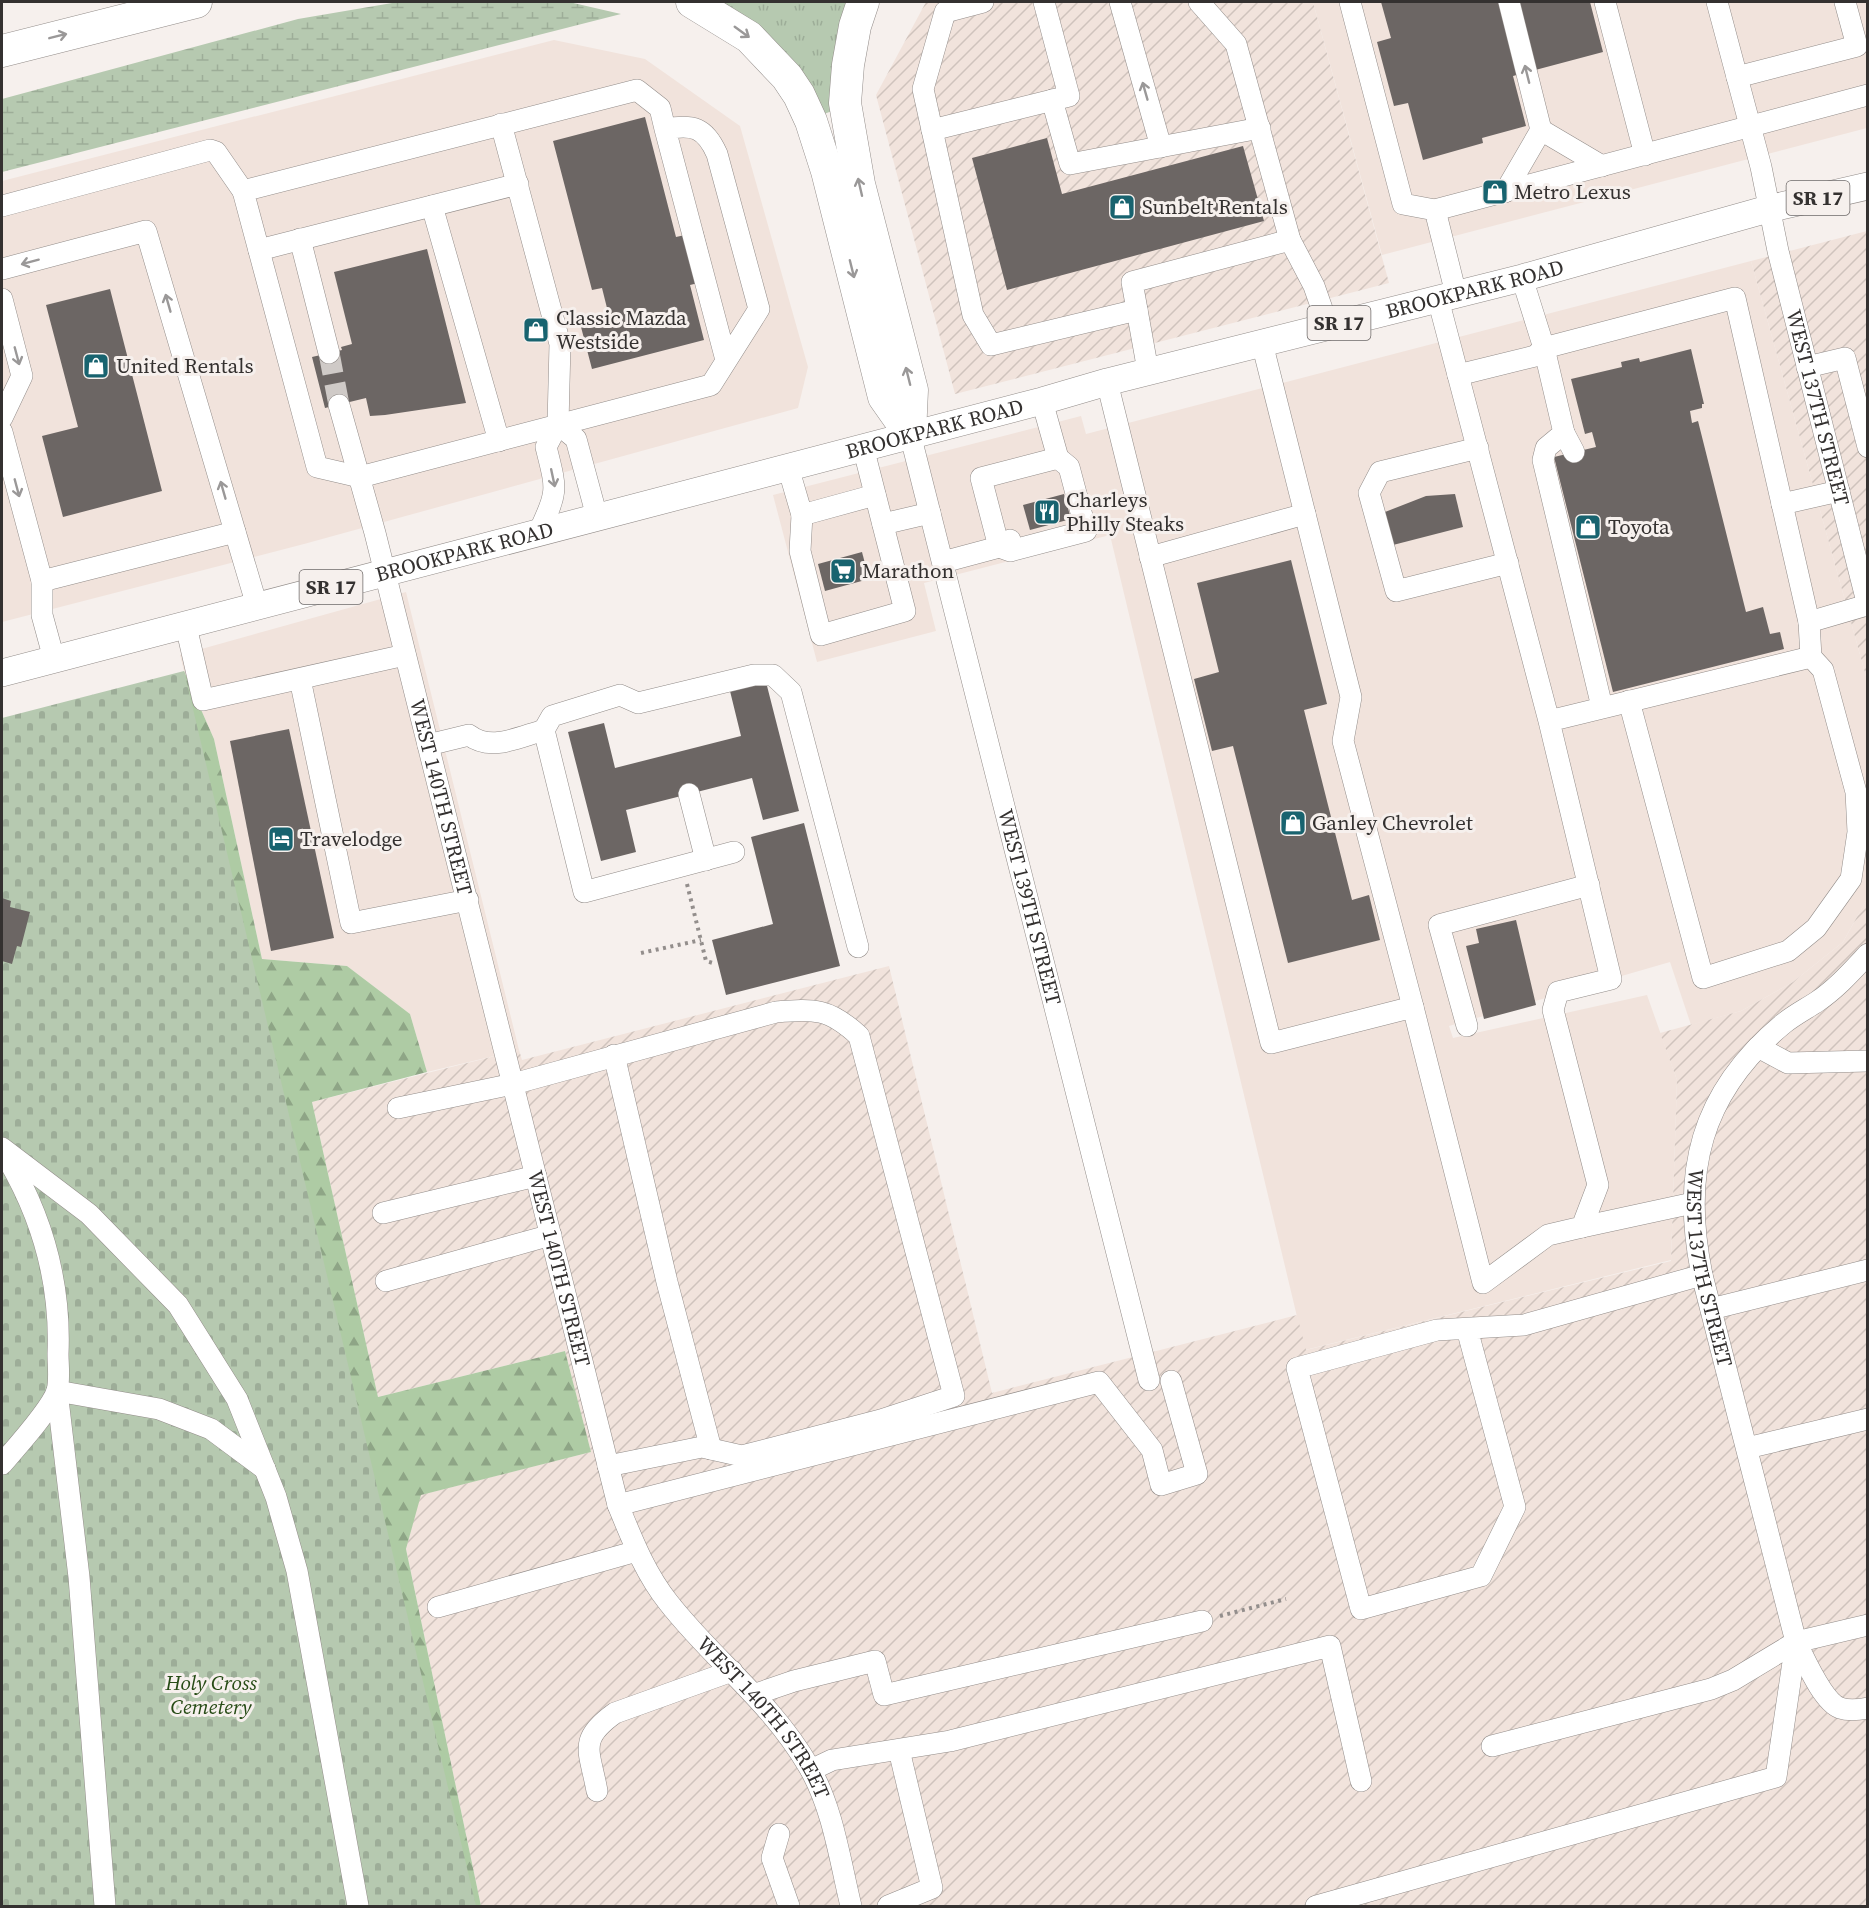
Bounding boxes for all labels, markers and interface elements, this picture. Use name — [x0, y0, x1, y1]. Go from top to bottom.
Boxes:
one-way arrow — [733, 26, 749, 38]
one-way arrow — [48, 30, 67, 42]
one-way arrow — [1521, 64, 1533, 83]
one-way arrow — [1139, 82, 1150, 101]
shop icon: Metro Lexus — [1480, 177, 1510, 207]
place label: Metro Lexus — [1514, 177, 1631, 206]
one-way arrow — [854, 178, 865, 197]
road number: SR 17 — [1786, 181, 1850, 215]
shop icon: Sunbelt Rentals — [1107, 192, 1137, 222]
place label: Sunbelt Rentals — [1142, 192, 1288, 221]
street label: BROOKPARK ROAD — [1383, 252, 1567, 326]
one-way arrow — [21, 257, 40, 268]
one-way arrow — [846, 259, 858, 278]
one-way arrow — [161, 293, 173, 312]
place label: Classic Mazda Westside — [556, 303, 687, 356]
road number: SR 17 — [1308, 306, 1370, 340]
street label: WEST 137TH STREET — [1779, 306, 1857, 509]
shop icon: Classic Mazda Westside — [521, 315, 551, 345]
one-way arrow — [12, 346, 23, 365]
shop icon: United Rentals — [81, 351, 111, 381]
place label: United Rentals — [116, 351, 254, 380]
one-way arrow — [902, 367, 914, 386]
street label: BROOKPARK ROAD — [842, 391, 1027, 466]
one-way arrow — [548, 468, 560, 487]
one-way arrow — [11, 478, 23, 497]
one-way arrow — [217, 480, 228, 499]
place label: Charleys Philly Steaks — [1066, 485, 1184, 538]
restaurant icon: Charleys Philly Steaks — [1032, 497, 1062, 527]
shop icon: Toyota — [1573, 512, 1603, 542]
place label: Toyota — [1608, 512, 1670, 541]
street label: BROOKPARK ROAD — [372, 514, 556, 589]
supermarket icon: Marathon — [828, 556, 858, 586]
place label: Marathon — [862, 556, 954, 585]
road number: SR 17 — [300, 570, 362, 604]
street label: WEST 140TH STREET — [403, 696, 480, 898]
street label: WEST 139TH STREET — [991, 806, 1069, 1008]
shop icon: Ganley Chevrolet — [1278, 808, 1308, 838]
place label: Ganley Chevrolet — [1312, 808, 1473, 837]
hotel icon: Travelodge — [266, 824, 296, 854]
place label: Travelodge — [300, 824, 403, 853]
street label: WEST 140TH STREET — [521, 1167, 598, 1370]
street label: WEST 137TH STREET — [1680, 1167, 1740, 1370]
street label: WEST 140TH STREET — [691, 1629, 837, 1803]
park label: Holy Cross Cemetery — [164, 1668, 257, 1721]

